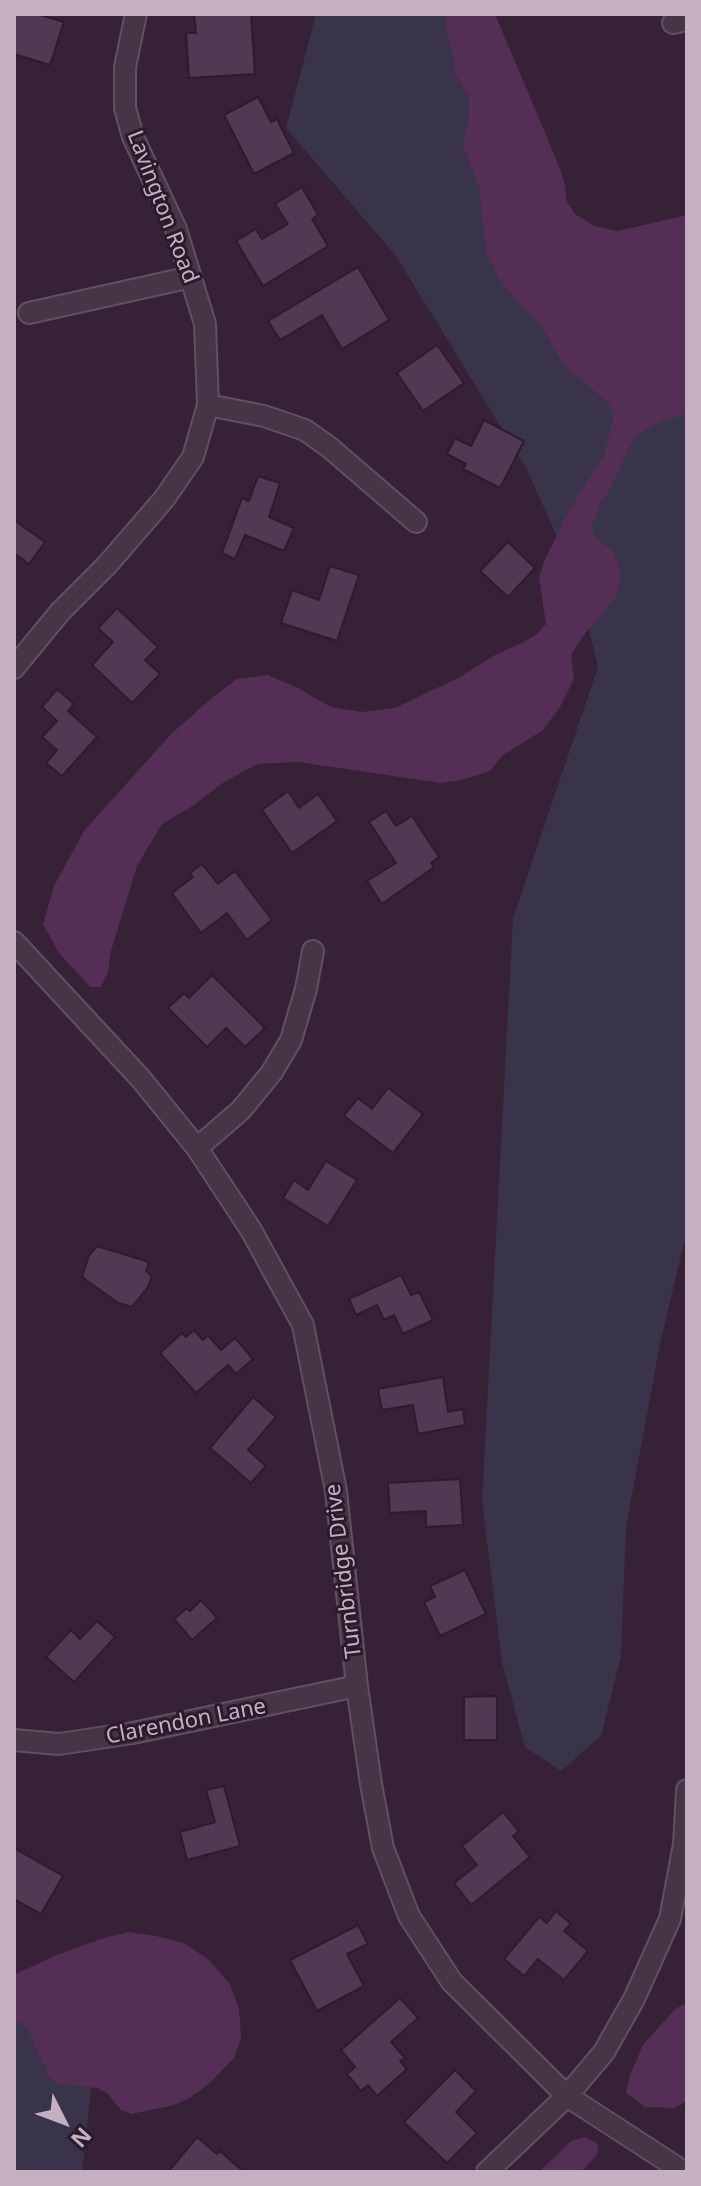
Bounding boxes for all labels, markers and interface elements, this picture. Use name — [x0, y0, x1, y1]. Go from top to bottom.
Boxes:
street label: Lavington Road — [121, 127, 203, 287]
street label: Turnbridge Drive — [320, 1482, 368, 1660]
street label: Clarendon Lane — [104, 1694, 268, 1750]
north arrow — [24, 2082, 104, 2162]
text: N — [65, 2121, 99, 2155]

